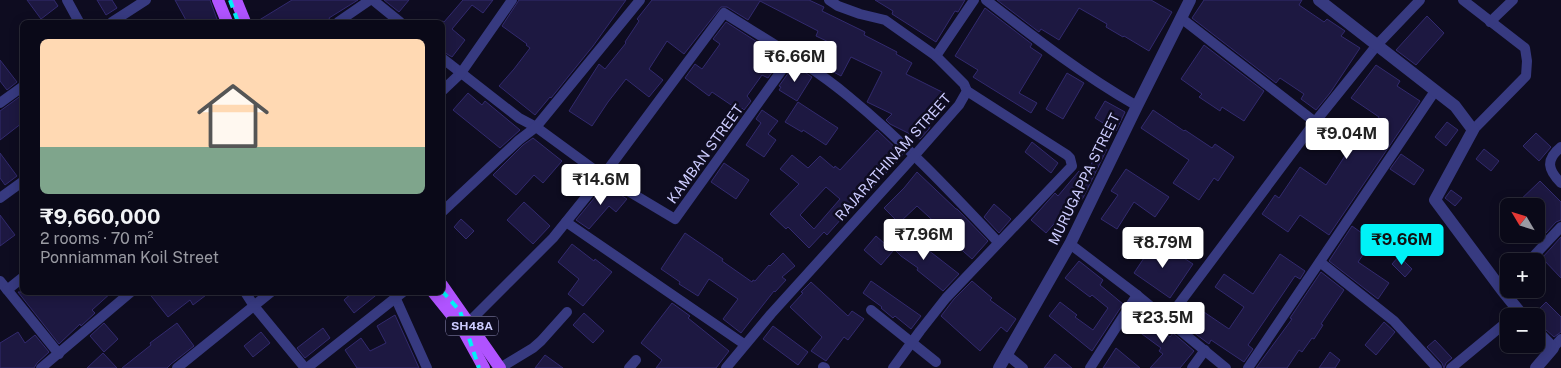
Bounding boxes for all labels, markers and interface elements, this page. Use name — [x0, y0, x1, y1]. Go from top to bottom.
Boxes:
pin: ₹6.66M — [754, 41, 836, 83]
text: ₹6.66M — [765, 47, 825, 66]
icon: home — [188, 71, 278, 161]
street label: RAJARATHINAM STREET — [832, 90, 954, 224]
street label: KAMBAN STREET — [664, 101, 746, 207]
street label: MURUGAPPA STREET — [1045, 110, 1123, 248]
pin: ₹9.04M — [1306, 118, 1388, 160]
text: ₹9.04M — [1317, 124, 1377, 143]
pin: ₹14.6M — [560, 164, 642, 206]
text: ₹14.6M — [572, 170, 630, 189]
north arrow — [1500, 198, 1545, 242]
map controls — [1500, 198, 1545, 353]
text: ₹9,660,000 — [40, 204, 161, 229]
pin: ₹7.96M — [883, 218, 965, 261]
pin: ₹9.66M — [1361, 224, 1443, 266]
text: ₹7.96M — [895, 225, 953, 244]
pin: ₹8.79M — [1122, 226, 1204, 269]
text: 2 rooms · 70 m² — [40, 229, 153, 248]
text: ₹9.66M — [1372, 230, 1432, 249]
text: ₹8.79M — [1133, 233, 1193, 252]
text: Ponniamman Koil Street — [40, 248, 219, 267]
button: + — [1500, 253, 1545, 298]
pin: ₹23.5M — [1122, 302, 1204, 344]
text: ₹23.5M — [1133, 308, 1193, 327]
button: − — [1500, 308, 1545, 353]
road number: SH48A — [446, 316, 498, 336]

